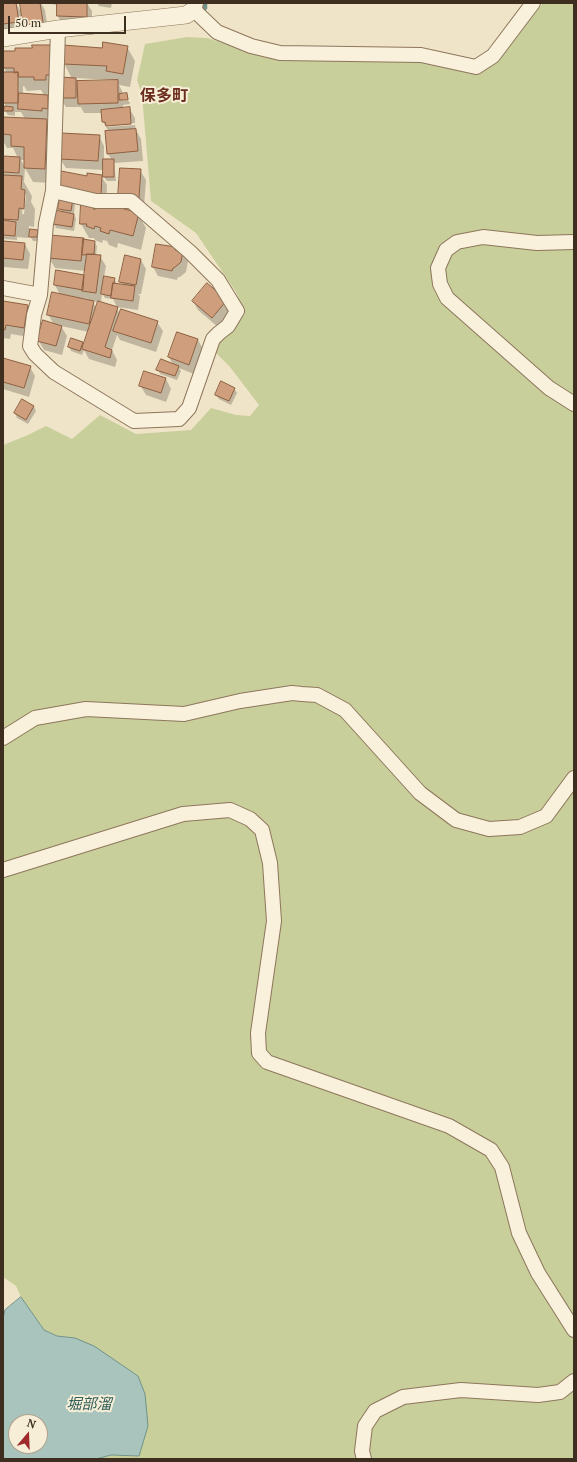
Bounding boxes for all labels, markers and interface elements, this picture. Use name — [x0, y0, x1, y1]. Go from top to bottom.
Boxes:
scale bar — [10, 8, 128, 34]
text: 50 m — [15, 15, 41, 30]
district label: 保多町 — [140, 86, 188, 106]
water label: 堀部溜 — [67, 1396, 111, 1414]
north arrow — [8, 1414, 48, 1454]
text: N — [25, 1416, 38, 1432]

